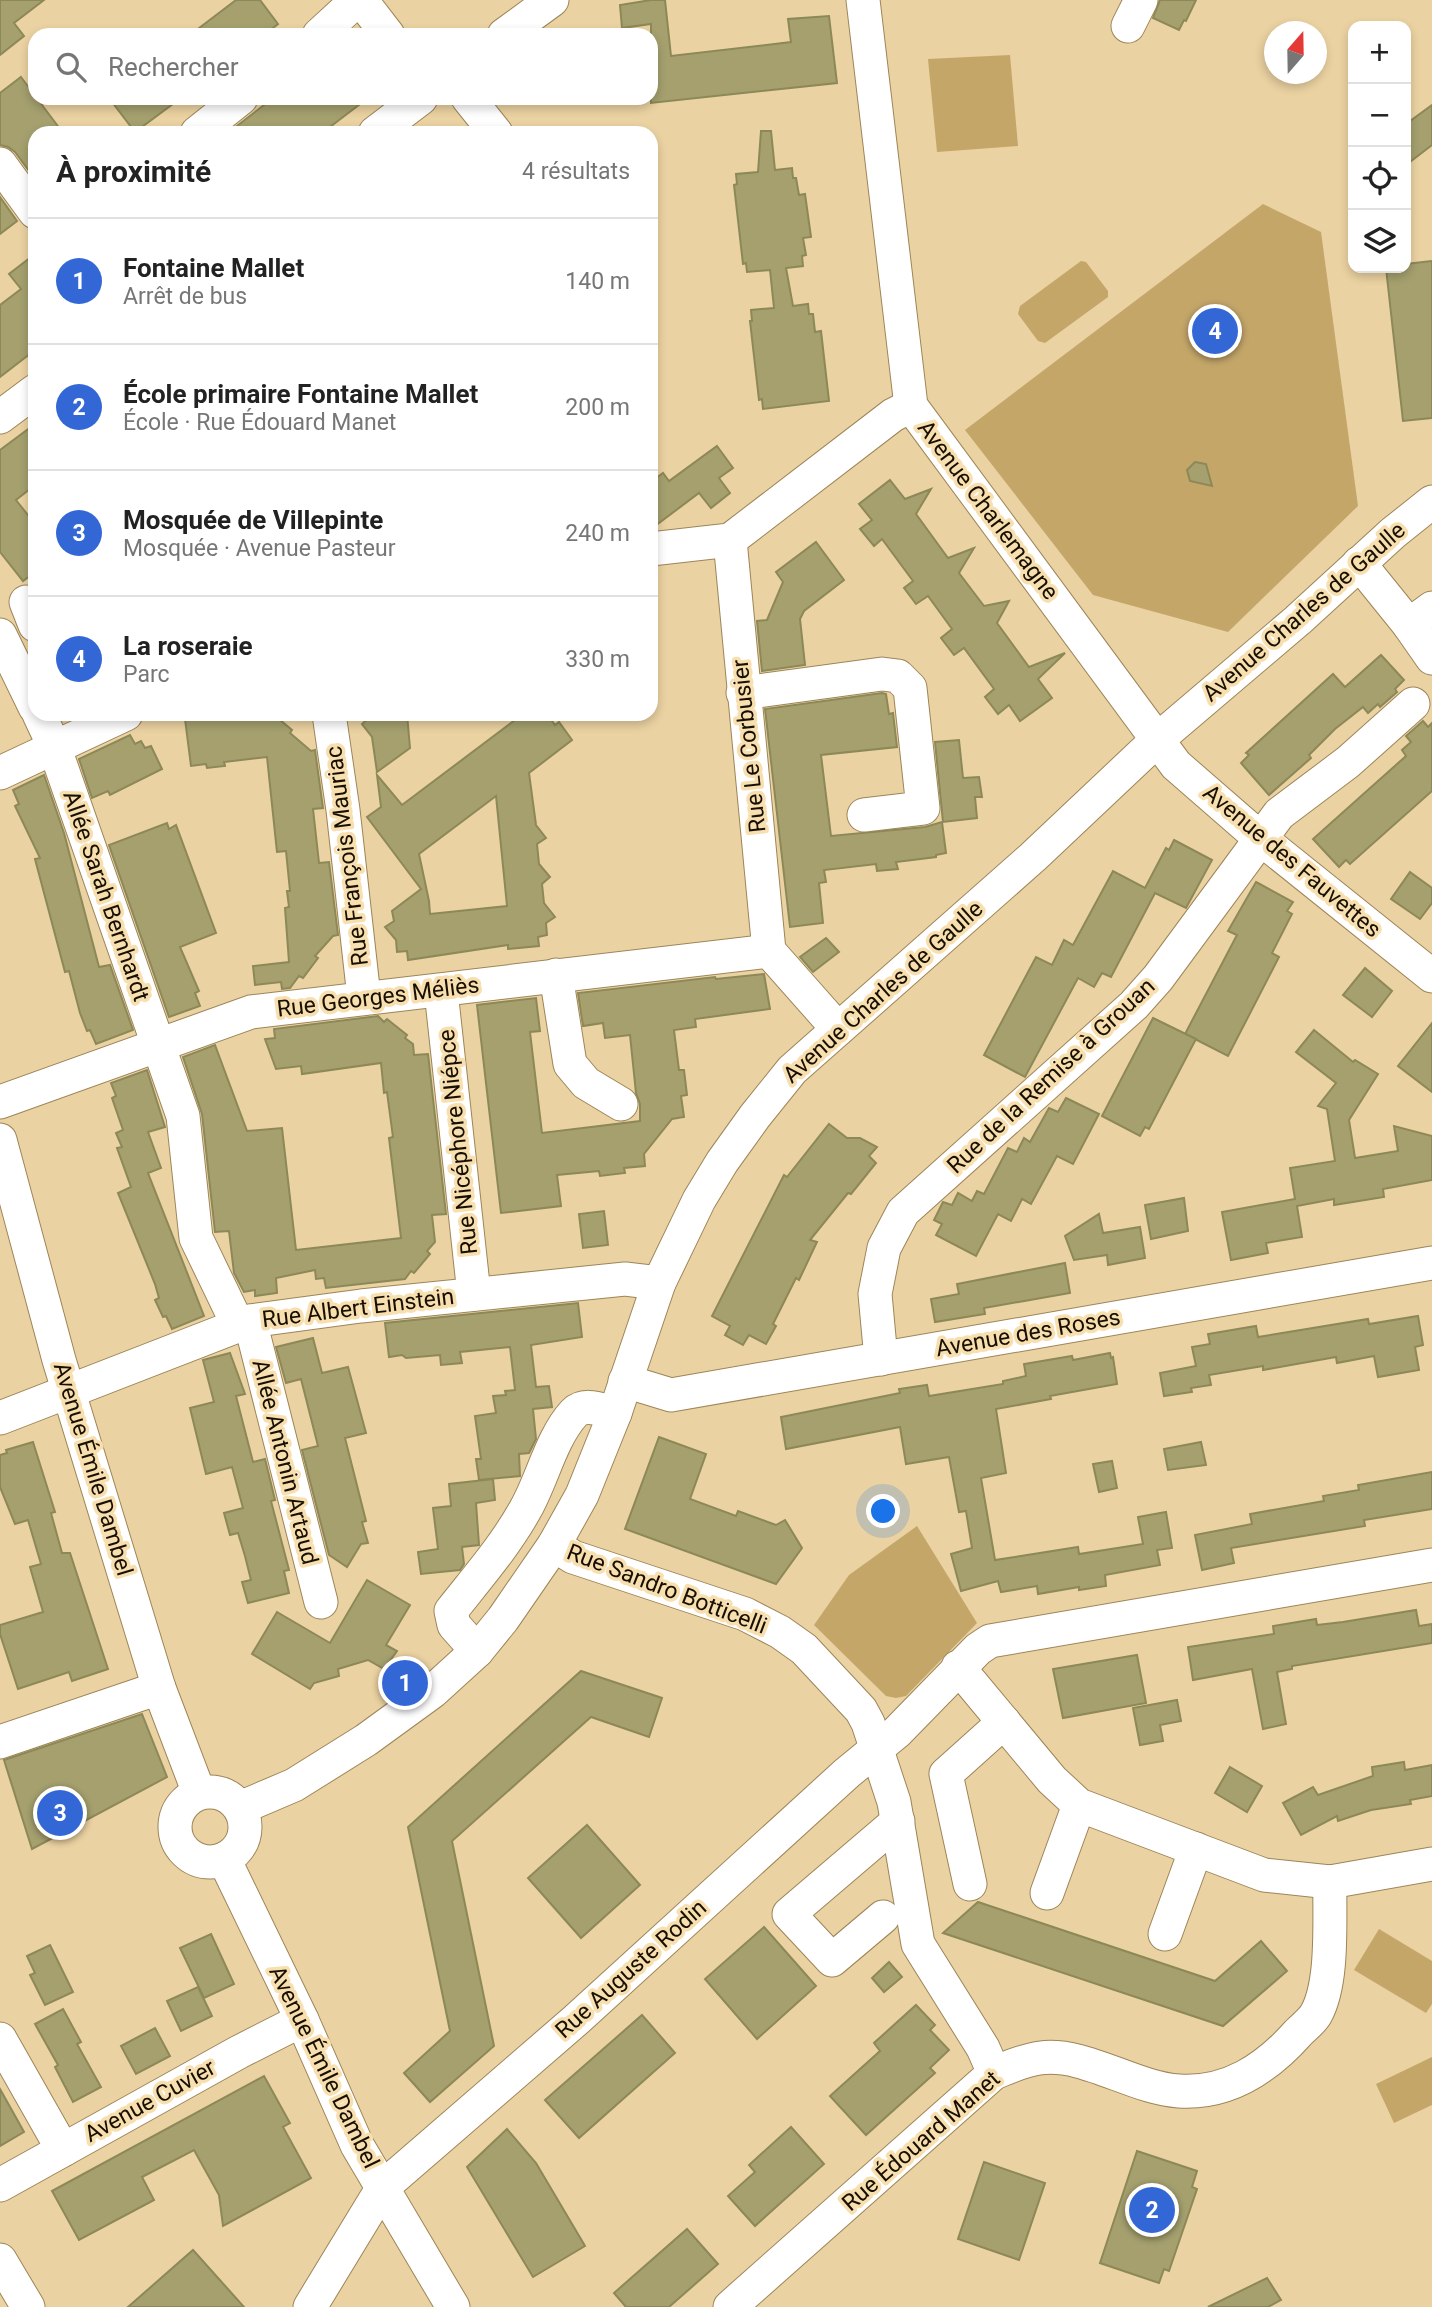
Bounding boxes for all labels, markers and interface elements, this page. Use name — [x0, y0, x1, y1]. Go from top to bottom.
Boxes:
north arrow — [1264, 21, 1327, 84]
map controls — [1348, 21, 1411, 273]
button: + — [1348, 21, 1411, 84]
search box — [28, 28, 658, 105]
icon: search — [52, 48, 90, 86]
text: Rechercher — [108, 52, 239, 82]
button: − — [1348, 84, 1411, 147]
button: locate — [1348, 147, 1411, 210]
text: À proximité — [56, 154, 211, 189]
text: 4 résultats — [522, 158, 630, 185]
button: layers — [1348, 210, 1411, 273]
text: Fontaine Mallet — [123, 253, 304, 283]
text: 1 — [72, 268, 86, 295]
text: 140 m — [565, 268, 630, 295]
text: Arrêt de bus — [123, 283, 247, 310]
pin: 4 — [1192, 305, 1238, 357]
text: École primaire Fontaine Mallet — [123, 379, 478, 409]
text: 2 — [72, 394, 86, 421]
text: 200 m — [565, 394, 630, 421]
text: École · Rue Édouard Manet — [123, 409, 396, 436]
street label: Avenue Charlemagne — [912, 415, 1064, 605]
text: Mosquée de Villepinte — [123, 505, 383, 535]
street label: Avenue Charles de Gaulle — [1197, 517, 1411, 707]
text: 3 — [72, 520, 86, 547]
text: 240 m — [565, 520, 630, 547]
text: Mosquée · Avenue Pasteur — [123, 535, 396, 562]
text: La roseraie — [123, 631, 253, 661]
text: 4 — [72, 646, 86, 673]
text: 330 m — [565, 646, 630, 673]
street label: Rue Le Corbusier — [726, 658, 772, 834]
text: Parc — [123, 661, 170, 688]
street label: Rue François Mauriac — [320, 745, 374, 967]
street label: Avenue des Fauvettes — [1198, 779, 1386, 943]
street label: Allée Sarah Bernhardt — [57, 787, 155, 1005]
street label: Avenue Charles de Gaulle — [778, 895, 988, 1089]
street label: Rue Georges Méliès — [275, 971, 481, 1023]
street label: Rue de la Remise à Grouan — [942, 973, 1160, 1179]
street label: Rue Nicéphore Niépce — [433, 1028, 483, 1256]
street label: Rue Albert Einstein — [260, 1283, 456, 1333]
street label: Avenue des Roses — [934, 1303, 1122, 1363]
street label: Allée Antonin Artaud — [246, 1357, 324, 1567]
street label: Avenue Émile Dambel — [48, 1359, 139, 1579]
your location — [866, 1494, 900, 1528]
street label: Rue Sandro Botticelli — [563, 1538, 771, 1640]
pin: 1 — [382, 1657, 428, 1709]
pin: 3 — [37, 1787, 83, 1839]
street label: Rue Auguste Rodin — [550, 1894, 712, 2044]
street label: Avenue Émile Dambel — [263, 1961, 386, 2173]
street label: Avenue Cuvier — [80, 2054, 220, 2148]
street label: Rue Édouard Manet — [836, 2064, 1005, 2217]
pin: 2 — [1129, 2184, 1175, 2236]

